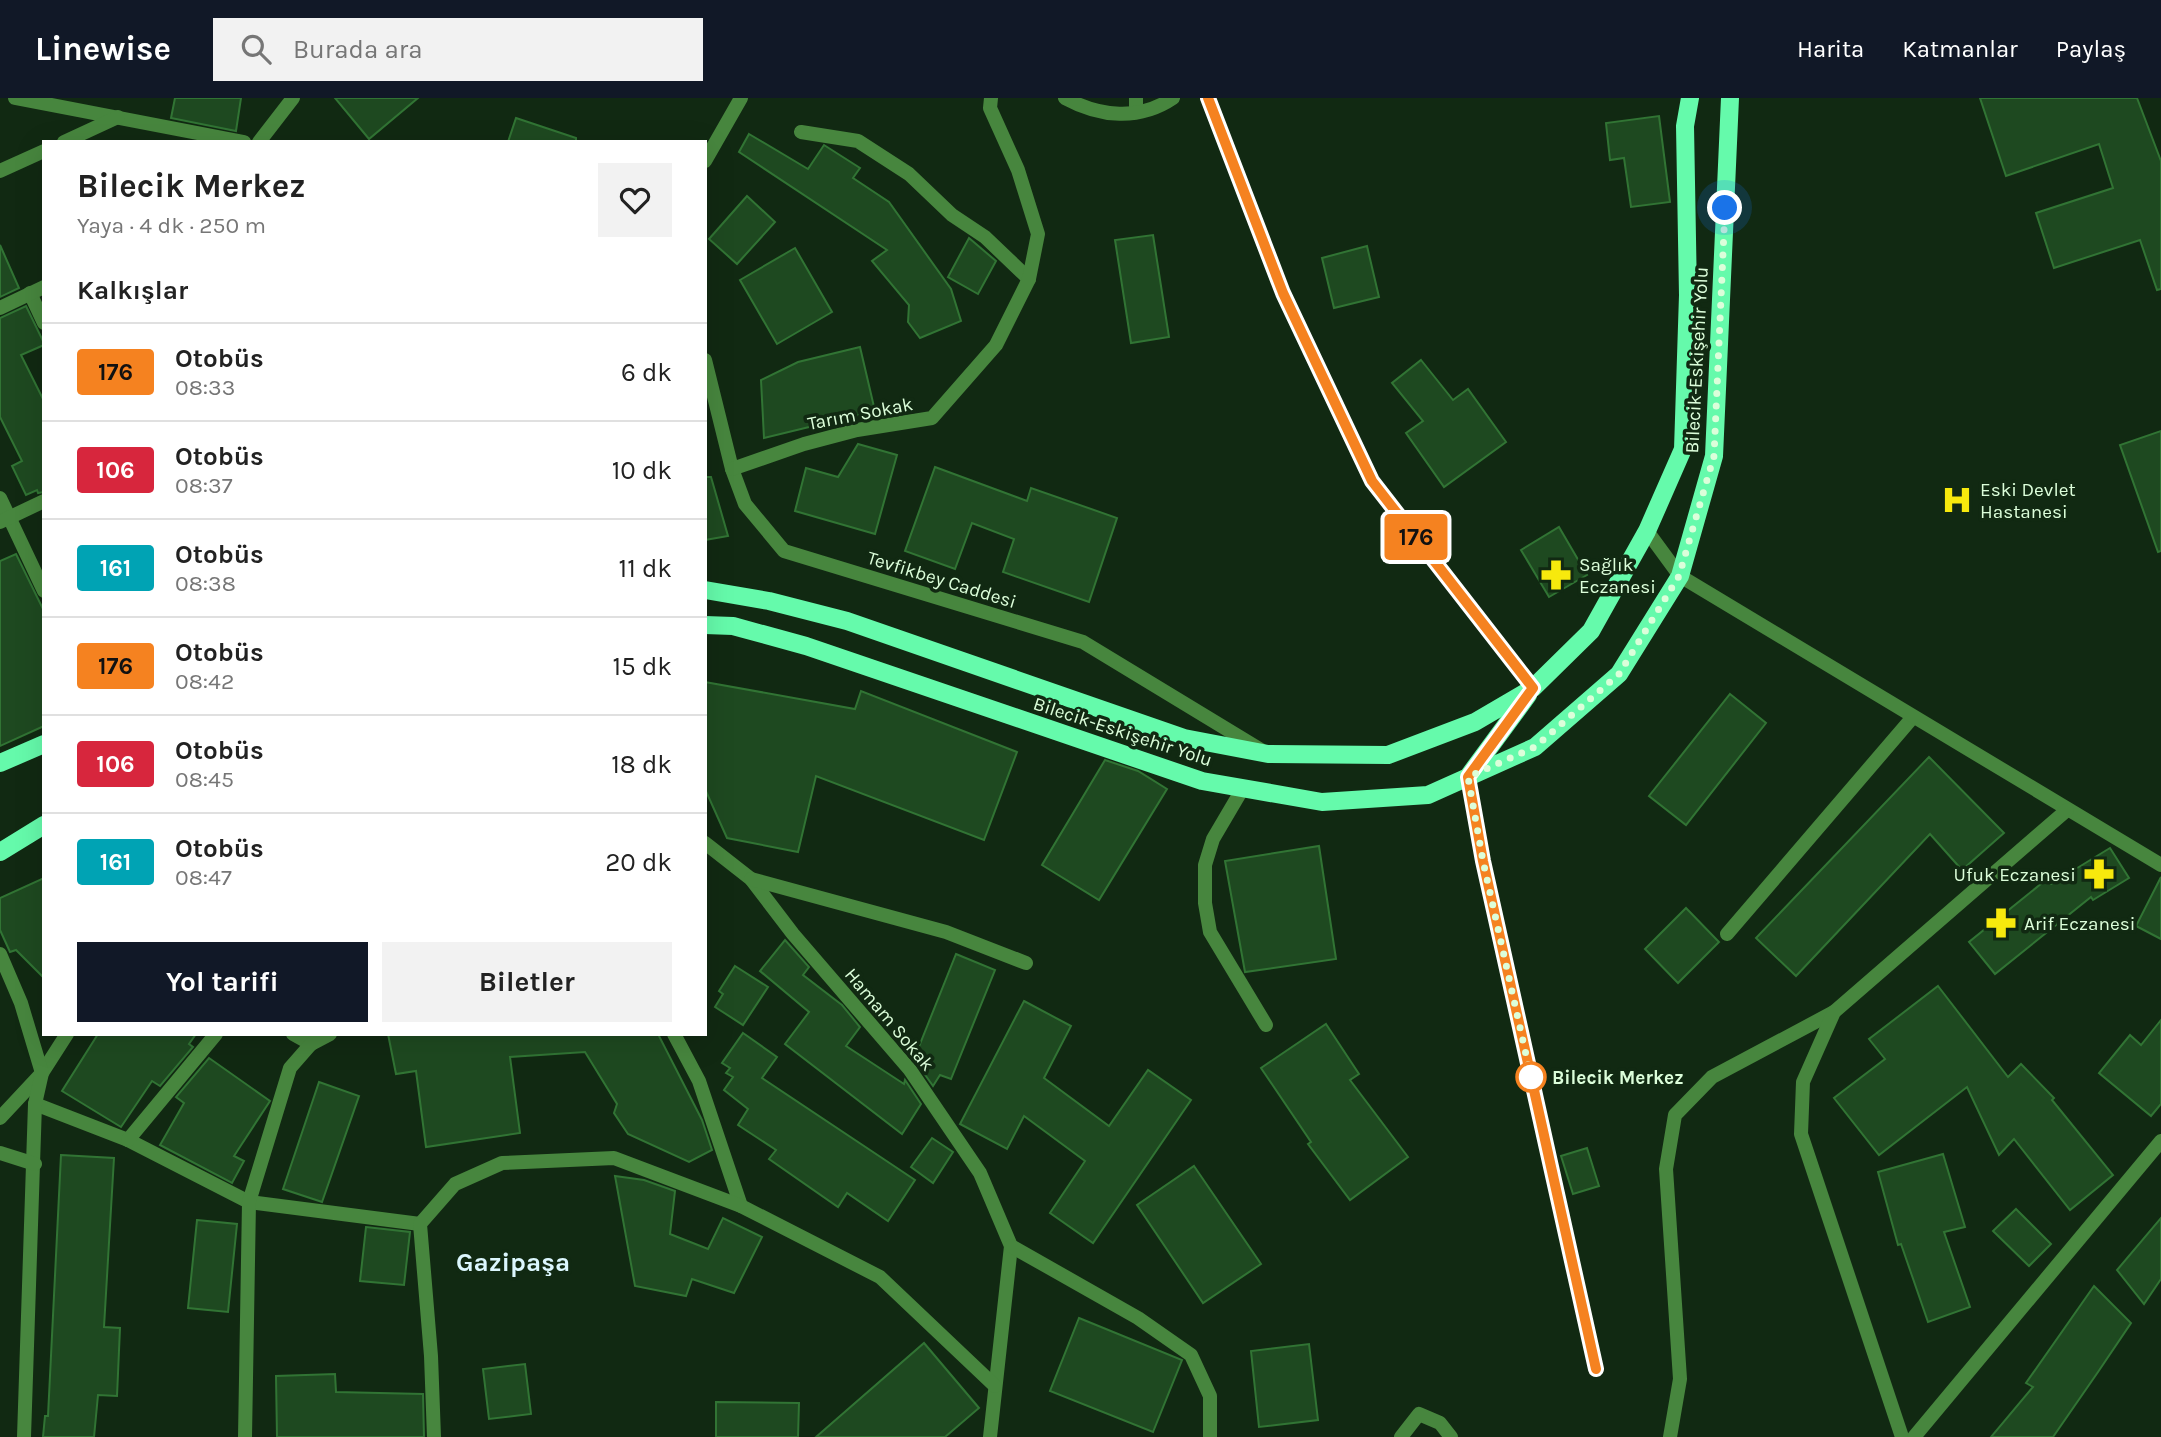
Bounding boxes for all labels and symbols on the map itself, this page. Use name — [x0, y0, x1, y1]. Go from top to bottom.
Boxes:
your location — [1707, 190, 1742, 225]
street label: Bilecik-Eskişehir Yolu — [1681, 266, 1713, 454]
street label: Tarım Sokak — [806, 393, 915, 435]
place label: Eski Devlet Hastanesi — [1980, 479, 2076, 523]
hospital icon: Eski Devlet Hastanesi — [1940, 483, 1974, 517]
line badge: 176 — [1376, 514, 1456, 560]
street label: Tevfikbey Caddesi — [865, 547, 1019, 613]
place label: Sağlık Eczanesi — [1579, 554, 1656, 598]
pharmacy icon: Sağlık Eczanesi — [1539, 558, 1573, 592]
street label: Bilecik-Eskişehir Yolu — [1030, 693, 1215, 771]
pharmacy icon: Ufuk Eczanesi — [2082, 857, 2116, 891]
place label: Ufuk Eczanesi — [1954, 864, 2076, 886]
pharmacy icon: Arif Eczanesi — [1984, 906, 2018, 940]
place label: Arif Eczanesi — [2024, 913, 2135, 935]
street label: Hamam Sokak — [840, 964, 939, 1076]
marker: Bilecik Merkez — [1516, 1062, 1546, 1092]
place label: Bilecik Merkez — [1552, 1067, 1684, 1089]
district label: Gazipaşa — [456, 1247, 570, 1278]

